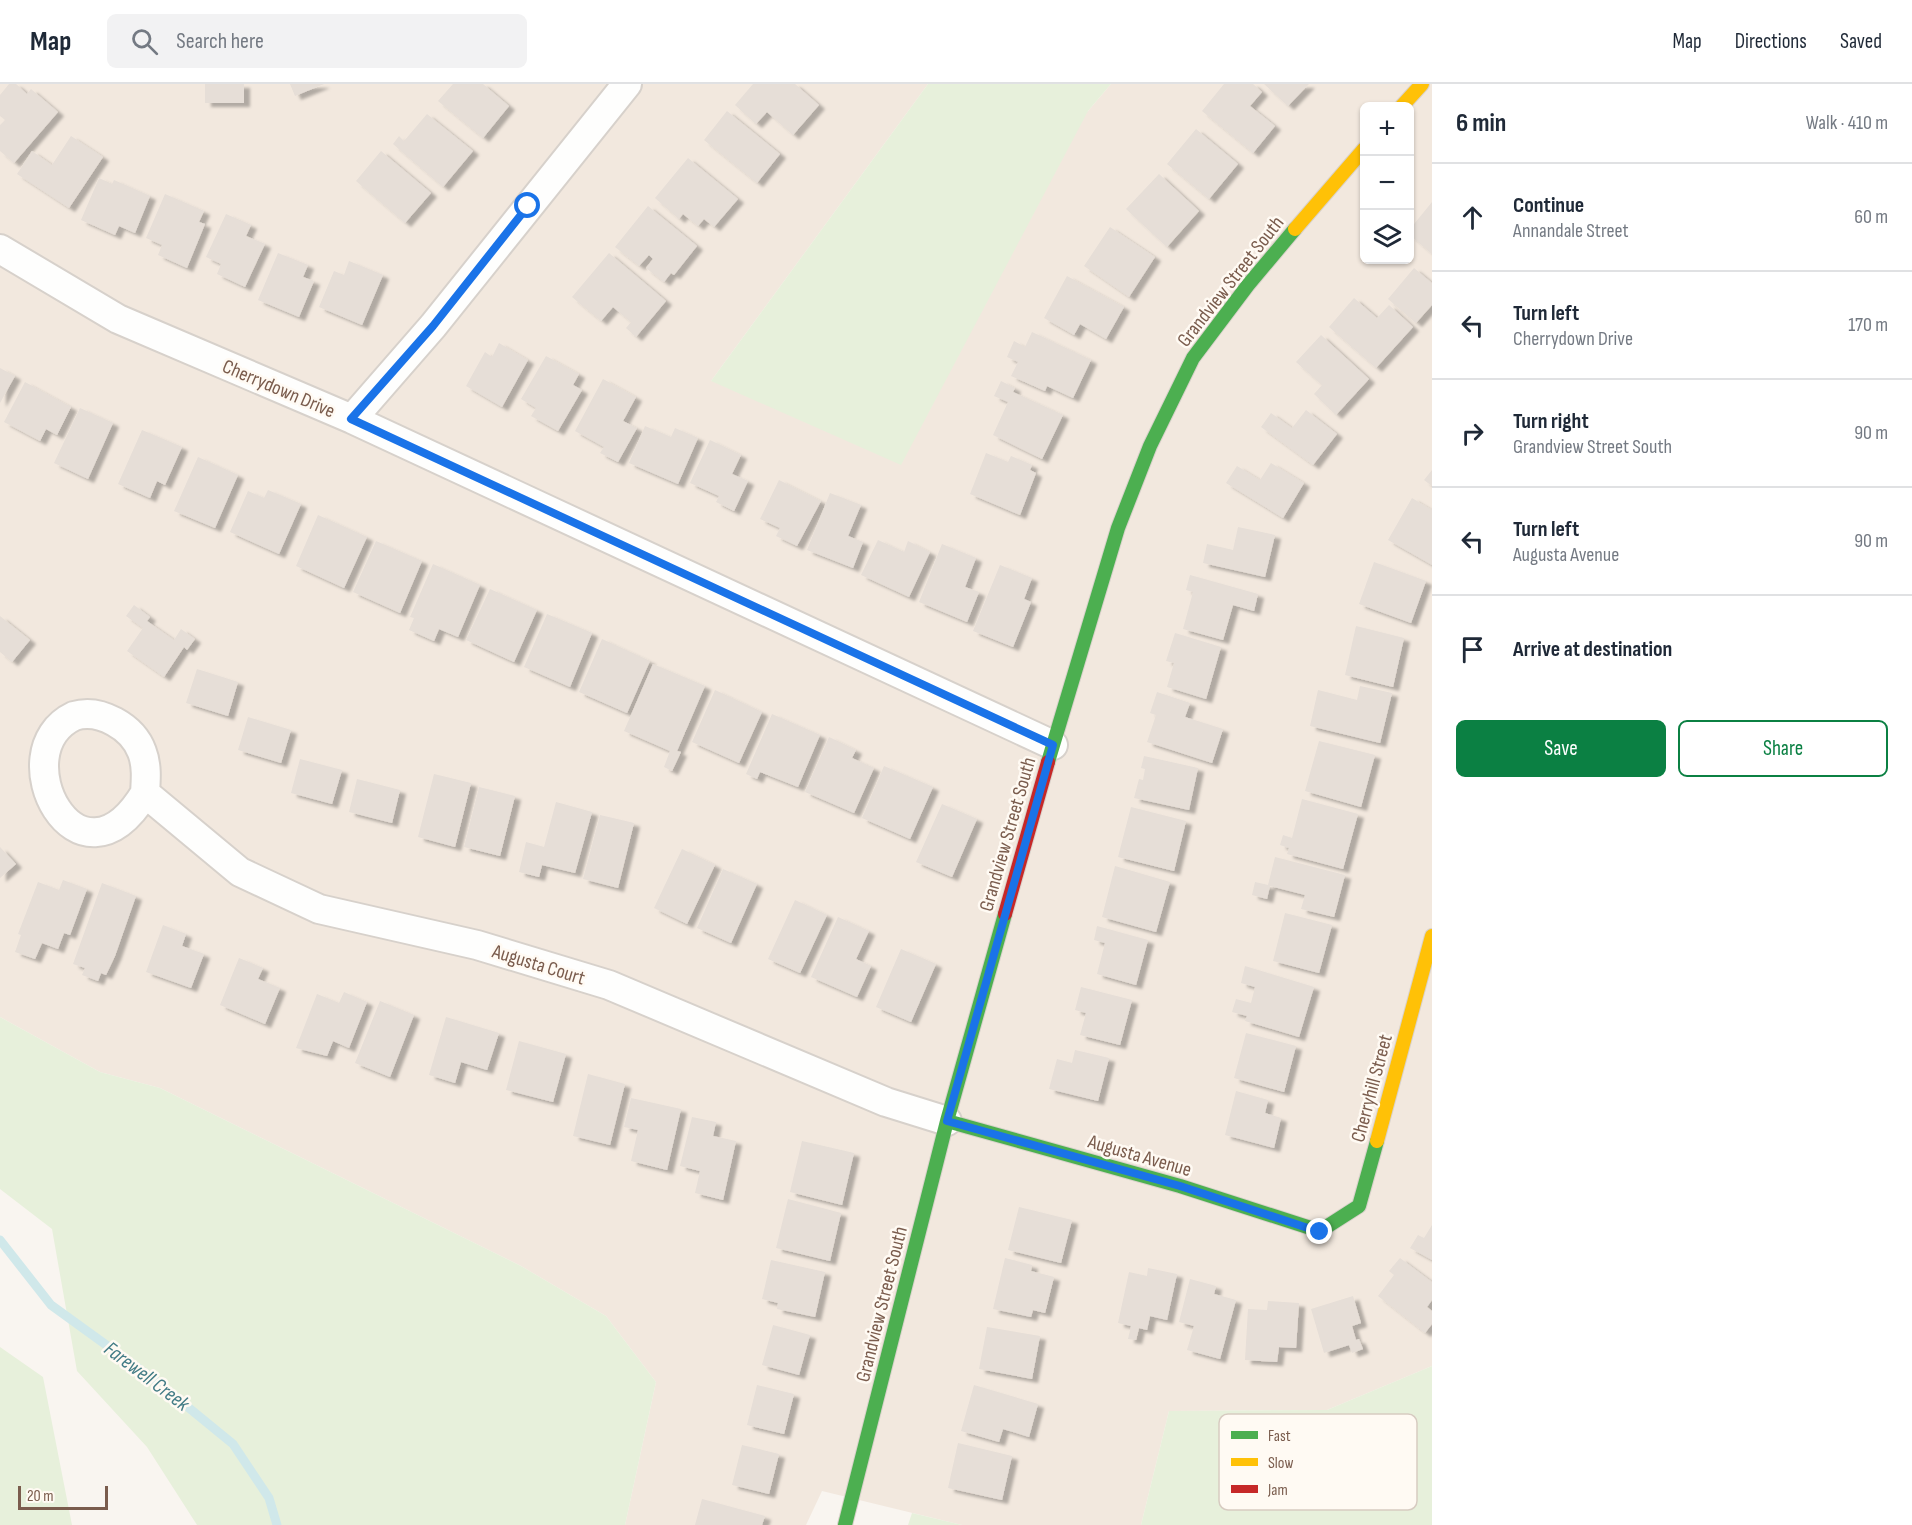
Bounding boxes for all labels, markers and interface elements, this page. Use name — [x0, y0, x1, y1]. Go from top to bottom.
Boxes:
search box — [107, 14, 527, 68]
text: Map — [30, 25, 71, 58]
icon: search — [128, 25, 161, 58]
text: Search here — [176, 28, 264, 55]
text: Map — [1672, 29, 1702, 54]
text: Directions — [1735, 29, 1807, 54]
text: Saved — [1840, 29, 1882, 54]
map controls — [1360, 102, 1414, 264]
button: + — [1360, 102, 1414, 156]
text: 6 min — [1456, 108, 1506, 139]
text: Walk · 410 m — [1806, 111, 1888, 135]
button: − — [1360, 156, 1414, 210]
route start — [514, 192, 540, 218]
text: Continue — [1513, 192, 1584, 219]
icon: ahead — [1456, 201, 1489, 234]
text: 60 m — [1854, 205, 1888, 229]
button: layers — [1360, 210, 1414, 264]
street label: Grandview Street South — [1172, 212, 1289, 352]
text: Annandale Street — [1513, 219, 1629, 243]
text: Turn left — [1513, 300, 1579, 327]
icon: left — [1456, 309, 1489, 342]
text: 170 m — [1848, 313, 1888, 337]
text: Cherrydown Drive — [1513, 327, 1633, 351]
street label: Cherrydown Drive — [219, 354, 339, 423]
text: Turn right — [1513, 408, 1589, 435]
icon: right — [1456, 417, 1489, 450]
text: 90 m — [1854, 421, 1888, 445]
text: Grandview Street South — [1513, 435, 1672, 459]
text: Turn left — [1513, 516, 1579, 543]
icon: left — [1456, 525, 1489, 558]
text: 90 m — [1854, 529, 1888, 553]
text: Augusta Avenue — [1513, 543, 1619, 567]
icon: arrive — [1456, 633, 1489, 666]
text: Arrive at destination — [1513, 636, 1672, 663]
button: Save — [1456, 720, 1666, 777]
button: Share — [1678, 720, 1888, 777]
street label: Grandview Street South — [974, 754, 1041, 914]
street label: Augusta Court — [489, 939, 588, 990]
street label: Cherryhill Street — [1346, 1032, 1398, 1145]
street label: Augusta Avenue — [1084, 1130, 1194, 1182]
route end — [1306, 1218, 1332, 1244]
street label: Grandview Street South — [851, 1224, 913, 1384]
water label: Farewell Creek — [99, 1336, 195, 1417]
legend — [1219, 1414, 1417, 1510]
text: Fast — [1268, 1427, 1291, 1446]
text: Slow — [1268, 1454, 1293, 1473]
text: Jam — [1267, 1481, 1288, 1500]
scale bar — [18, 1483, 108, 1510]
text: 20 m — [27, 1487, 54, 1506]

